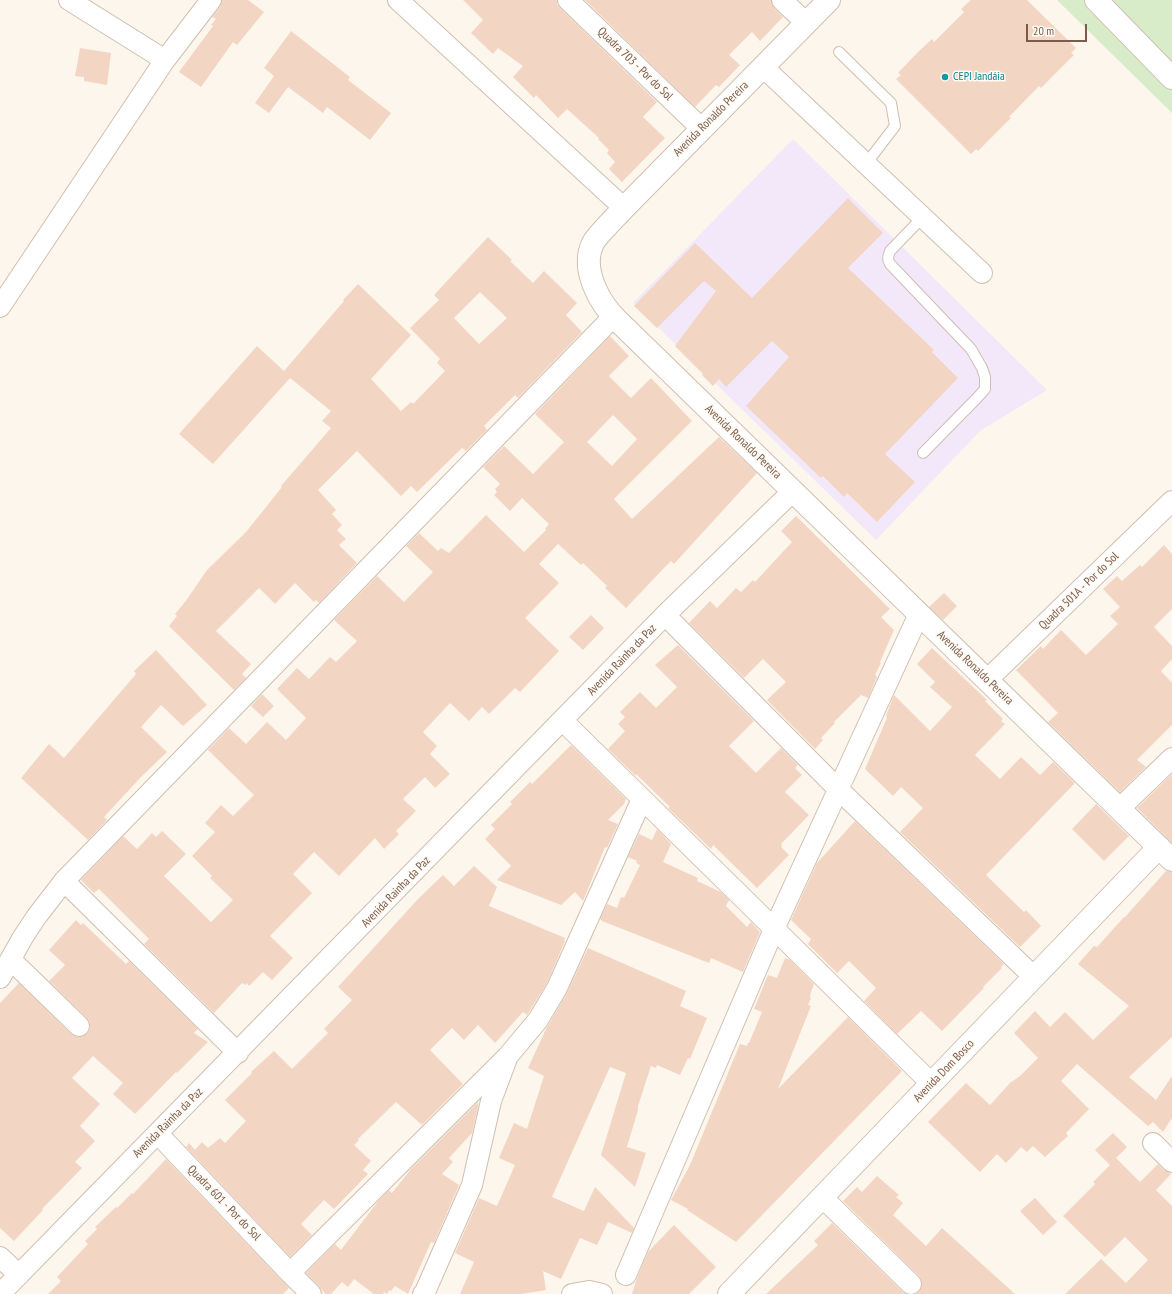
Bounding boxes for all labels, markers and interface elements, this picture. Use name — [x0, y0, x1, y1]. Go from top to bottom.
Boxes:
scale bar — [1028, 16, 1089, 42]
text: 20 m — [1033, 23, 1054, 38]
street label: Quadra 703 - Por do Sol — [594, 24, 676, 104]
place label: CEPI Jandáia — [953, 70, 1005, 84]
marker: CEPI Jandáia — [940, 72, 950, 82]
street label: Avenida Ronaldo Pereira — [670, 78, 752, 160]
street label: Avenida Ronaldo Pereira — [702, 402, 784, 482]
street label: Quadra 501A - Por do Sol — [1036, 549, 1122, 633]
street label: Avenida Rainha da Paz — [584, 622, 660, 698]
street label: Avenida Ronaldo Pereira — [934, 628, 1016, 708]
street label: Avenida Rainha da Paz — [358, 854, 434, 930]
street label: Avenida Dom Bosco — [911, 1037, 977, 1105]
street label: Avenida Rainha da Paz — [130, 1085, 206, 1161]
street label: Quadra 601 - Por do Sol — [184, 1162, 264, 1244]

